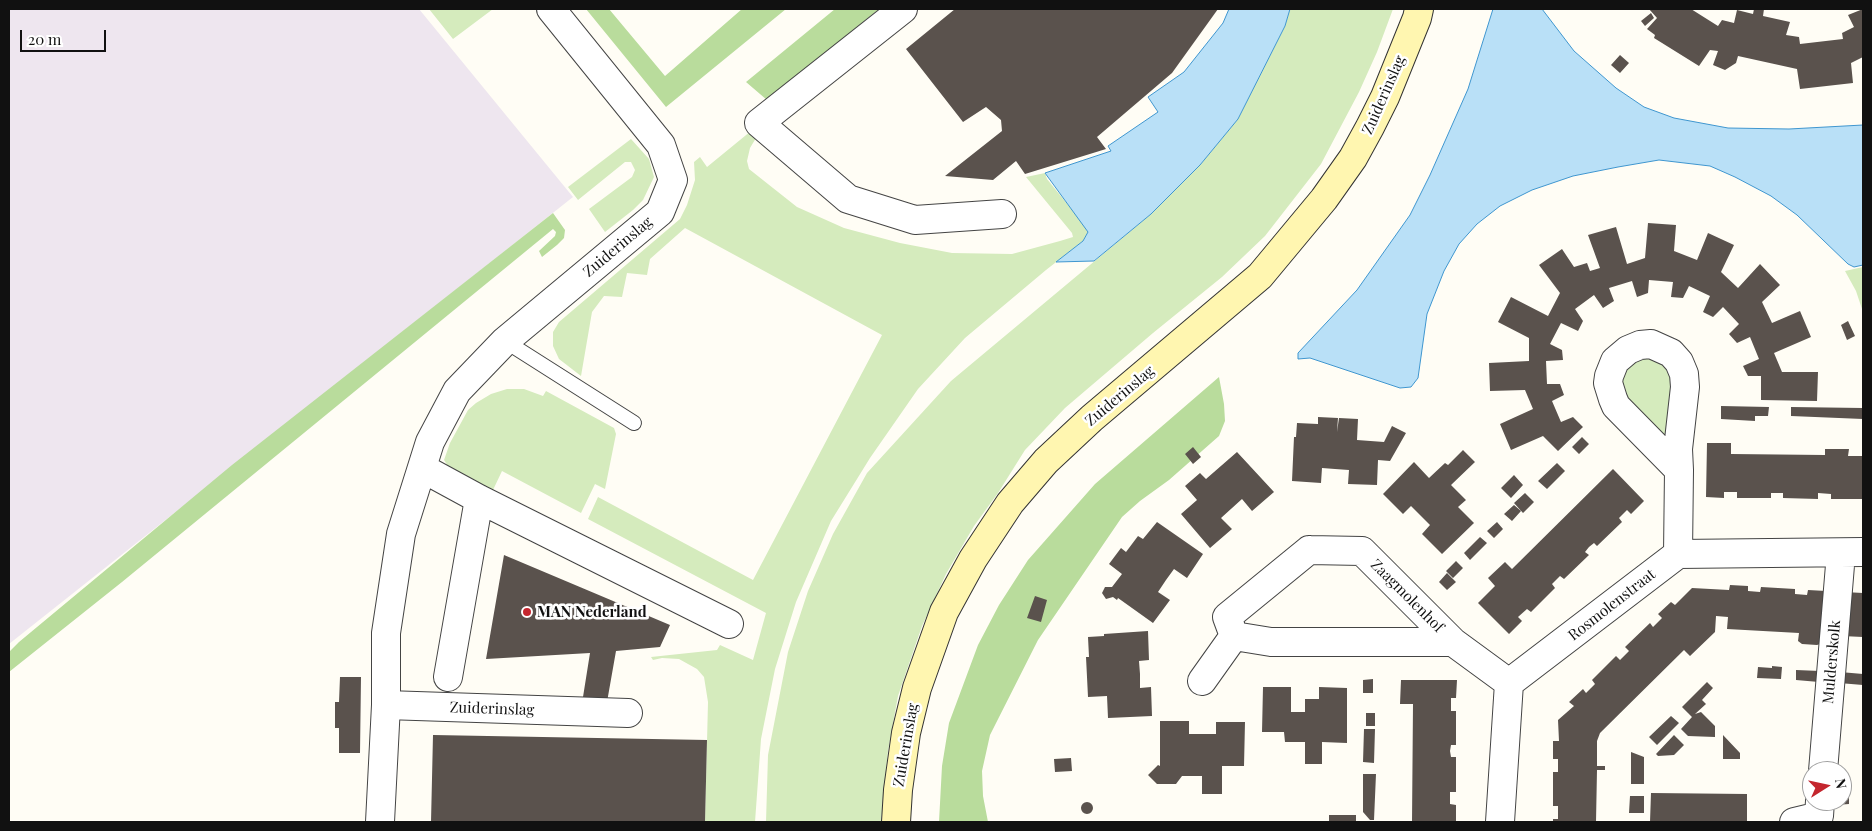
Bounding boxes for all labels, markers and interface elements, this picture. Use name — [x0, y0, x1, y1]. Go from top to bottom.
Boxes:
scale bar — [22, 20, 109, 52]
text: 20 m — [28, 29, 61, 49]
street label: Zuiderinslag — [1359, 53, 1409, 137]
street label: Zuiderinslag — [580, 213, 656, 281]
street label: Zuiderinslag — [1082, 362, 1158, 430]
street label: Zaagmolenhof — [1367, 556, 1447, 636]
street label: Rosmolenstraat — [1565, 565, 1659, 645]
place label: MAN Nederland — [537, 603, 647, 621]
marker: MAN Nederland — [521, 606, 533, 618]
street label: Mulderskolk — [1819, 619, 1845, 705]
street label: Zuiderinslag — [449, 699, 535, 719]
street label: Zuiderinslag — [890, 702, 922, 788]
north arrow — [1802, 761, 1852, 811]
text: N — [1831, 777, 1852, 790]

